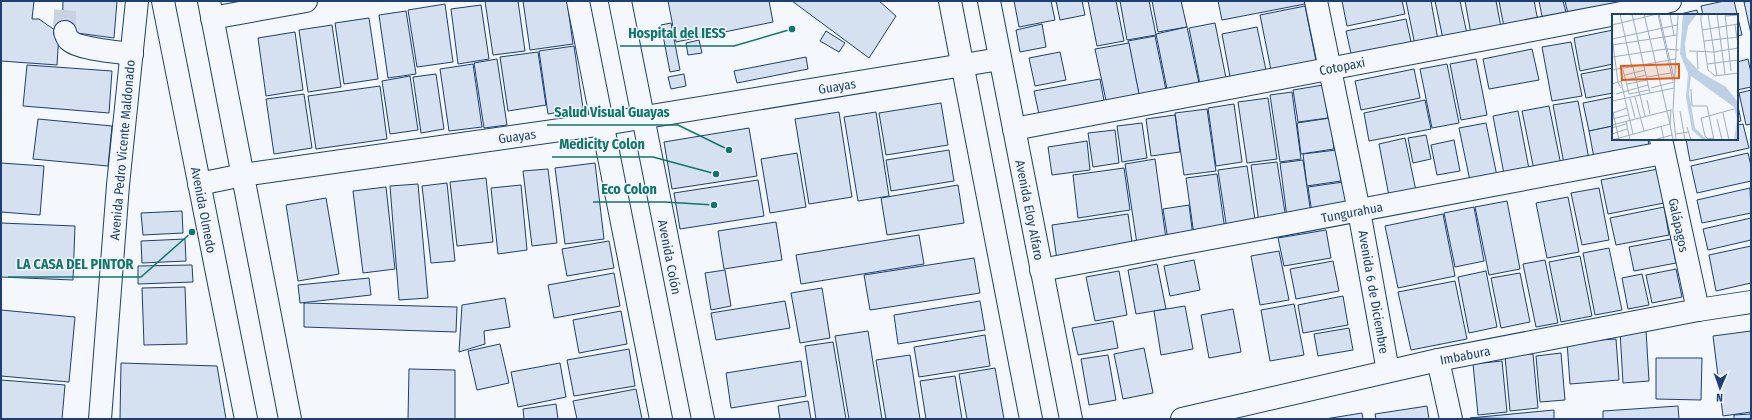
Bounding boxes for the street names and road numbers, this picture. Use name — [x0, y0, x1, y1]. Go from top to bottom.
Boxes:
street label: Cotopaxi — [1318, 55, 1366, 78]
street label: Avenida Pedro Vicente Maldonado — [107, 59, 138, 241]
street label: Guayas — [817, 76, 857, 97]
street label: Guayas — [497, 126, 537, 147]
street label: Avenida Eloy Alfaro — [1012, 159, 1047, 262]
street label: Avenida Olmedo — [188, 166, 219, 255]
street label: Galápagos — [1665, 197, 1692, 254]
street label: Tungurahua — [1320, 199, 1384, 226]
street label: Avenida Colón — [655, 218, 684, 296]
street label: Avenida 6 de Diciembre — [1355, 229, 1392, 355]
street label: Imbabura — [1439, 343, 1491, 368]

